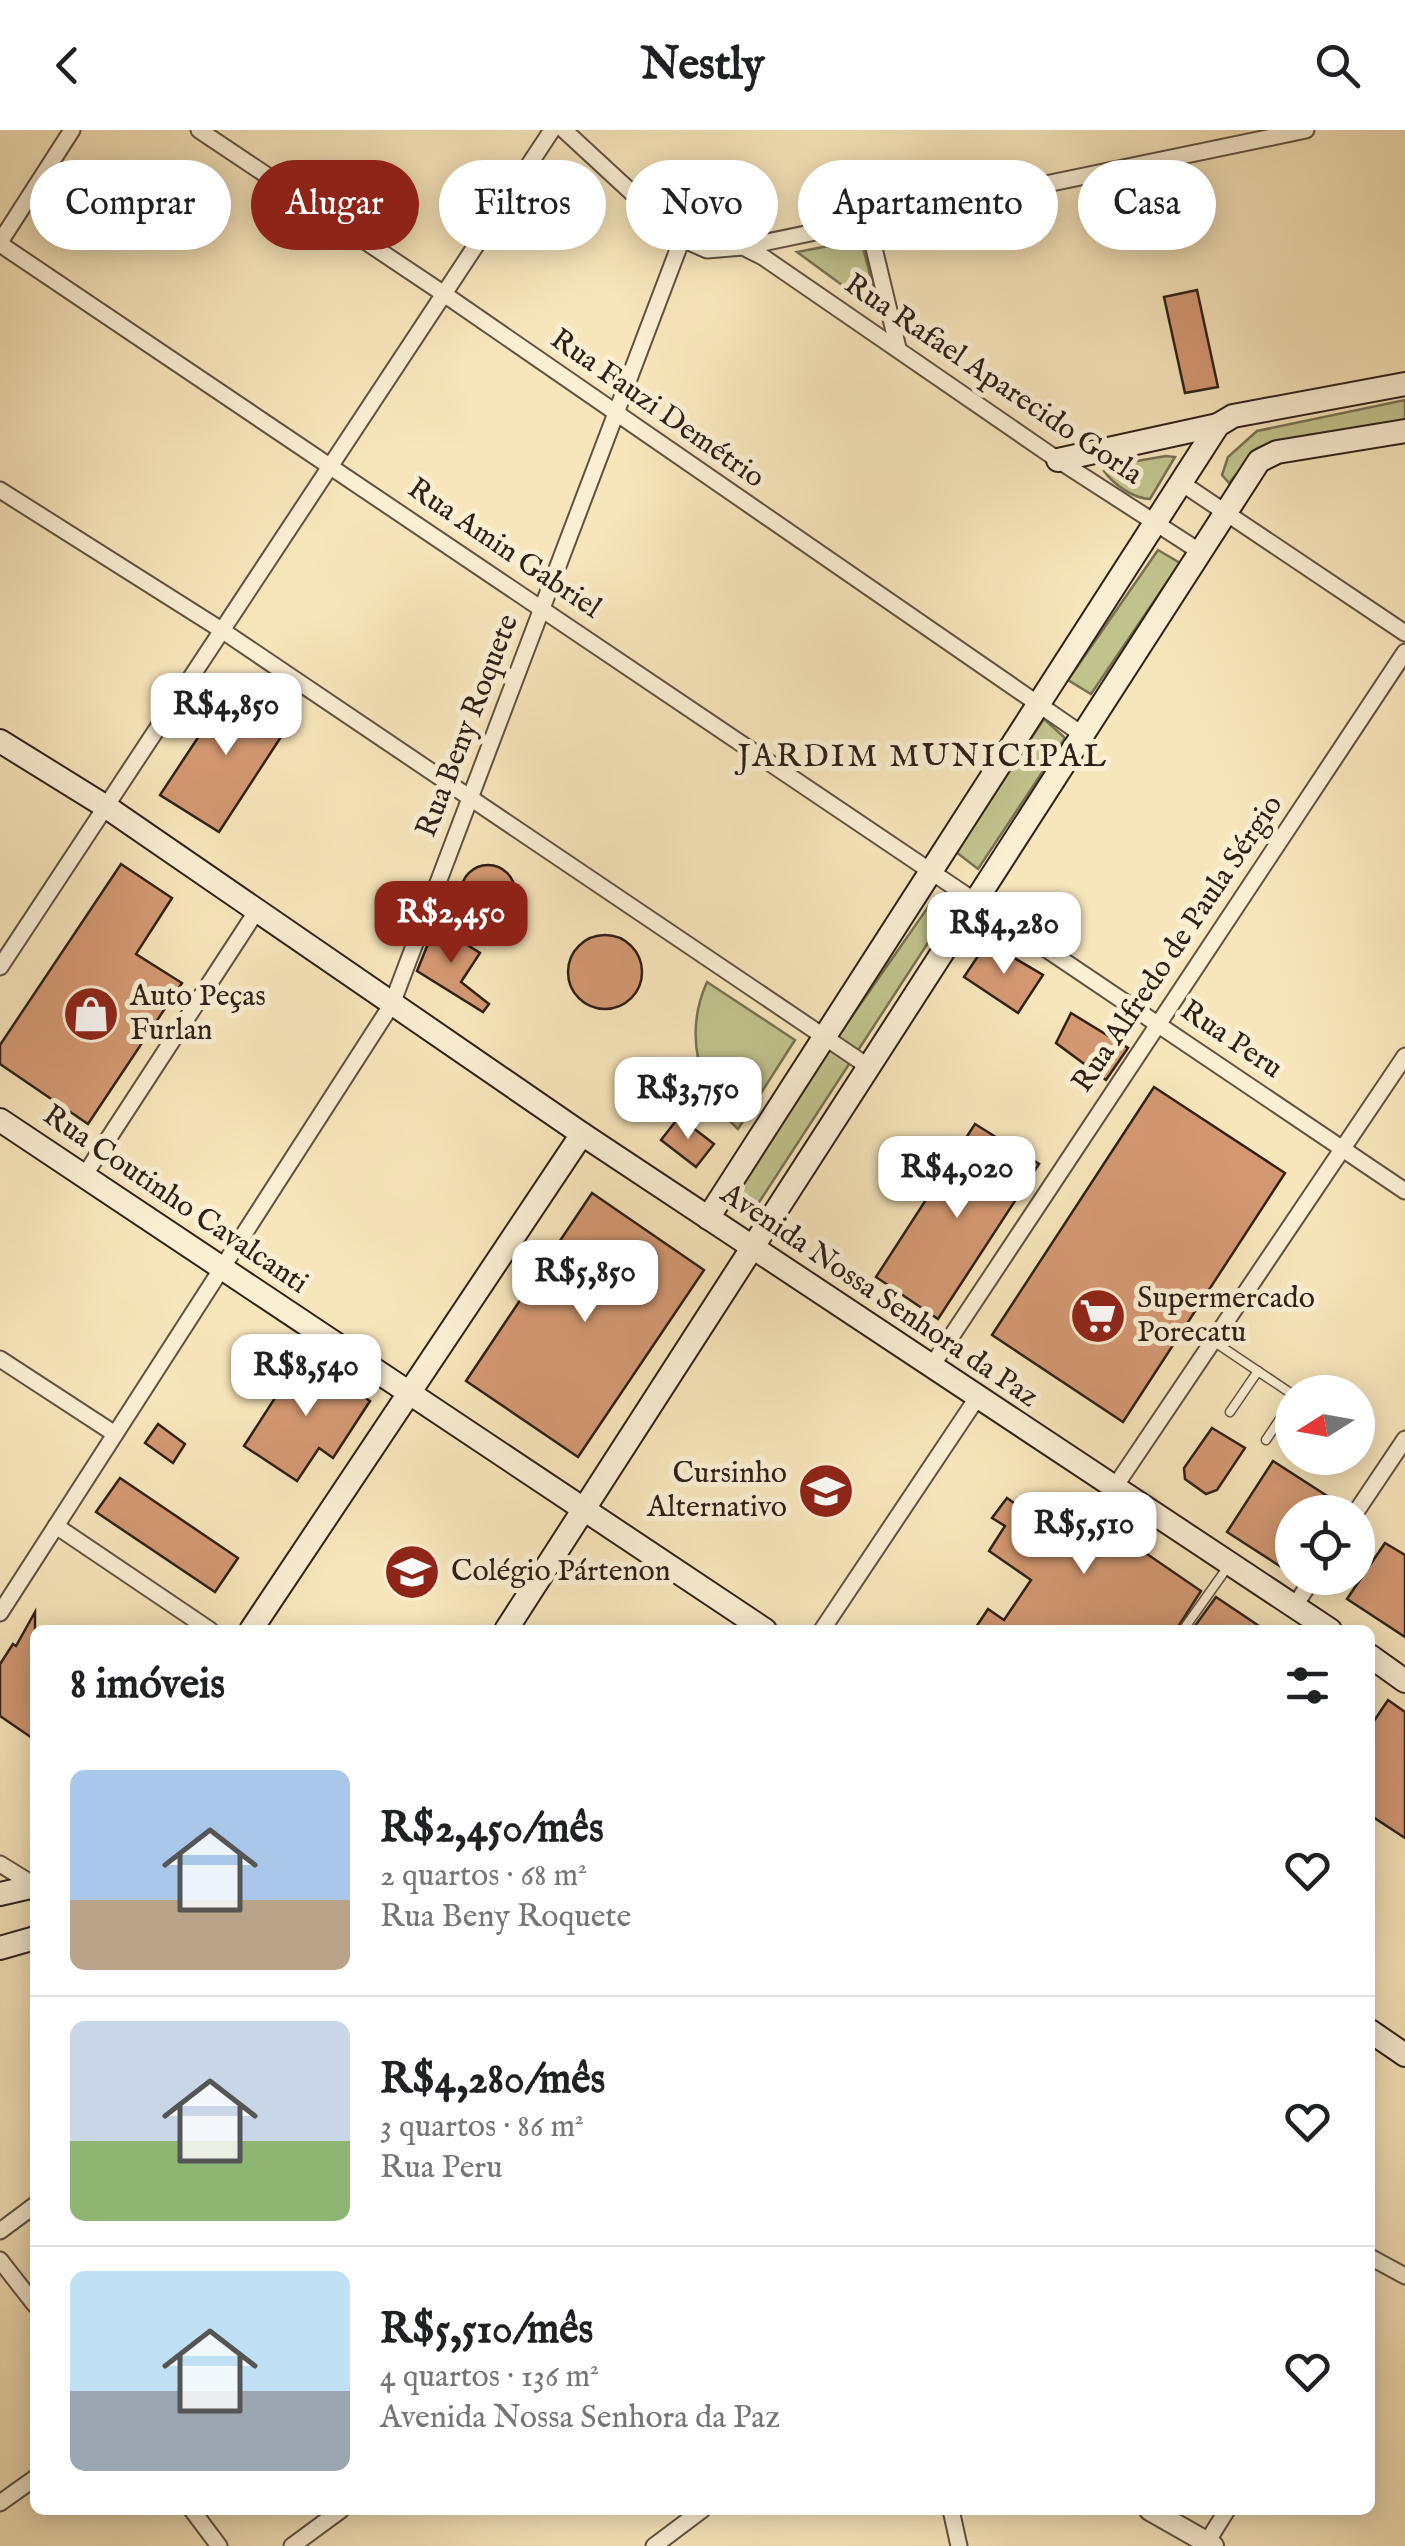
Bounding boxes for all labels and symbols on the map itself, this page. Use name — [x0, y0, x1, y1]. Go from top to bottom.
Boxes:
street label: Rua Rafael Aparecido Gorla — [837, 266, 1149, 494]
street label: Rua Fauzi Demétrio — [542, 321, 772, 497]
street label: Rua Amin Gabriel — [400, 470, 609, 628]
street label: Rua Beny Roquete — [408, 609, 528, 843]
pin: R$4,850 — [134, 673, 318, 758]
district label: JARDIM MUNICIPAL — [734, 737, 1109, 778]
street label: Rua Alfredo de Paula Sérgio — [1064, 788, 1292, 1100]
pin: R$2,450 — [359, 881, 543, 966]
pin: R$4,280 — [912, 892, 1096, 977]
place label: Auto Peças Furlan — [129, 978, 266, 1050]
shop icon: Auto Peças Furlan — [61, 984, 121, 1044]
street label: Rua Peru — [1173, 992, 1289, 1088]
pin: R$3,750 — [596, 1057, 780, 1142]
street label: Rua Coutinho Cavalcanti — [35, 1097, 315, 1303]
pin: R$4,020 — [865, 1136, 1049, 1221]
street label: Avenida Nossa Senhora da Paz — [712, 1175, 1045, 1417]
pin: R$5,850 — [493, 1240, 677, 1325]
place label: Supermercado Porecatu — [1137, 1280, 1315, 1352]
supermarket icon: Supermercado Porecatu — [1068, 1286, 1128, 1346]
pin: R$8,540 — [214, 1334, 398, 1419]
north arrow — [1275, 1375, 1375, 1475]
place label: Cursinho Alternativo — [646, 1455, 787, 1527]
school or university icon: Cursinho Alternativo — [796, 1461, 856, 1521]
pin: R$5,510 — [992, 1492, 1176, 1577]
school or university icon: Colégio Pártenon — [382, 1542, 442, 1602]
place label: Colégio Pártenon — [451, 1553, 670, 1591]

